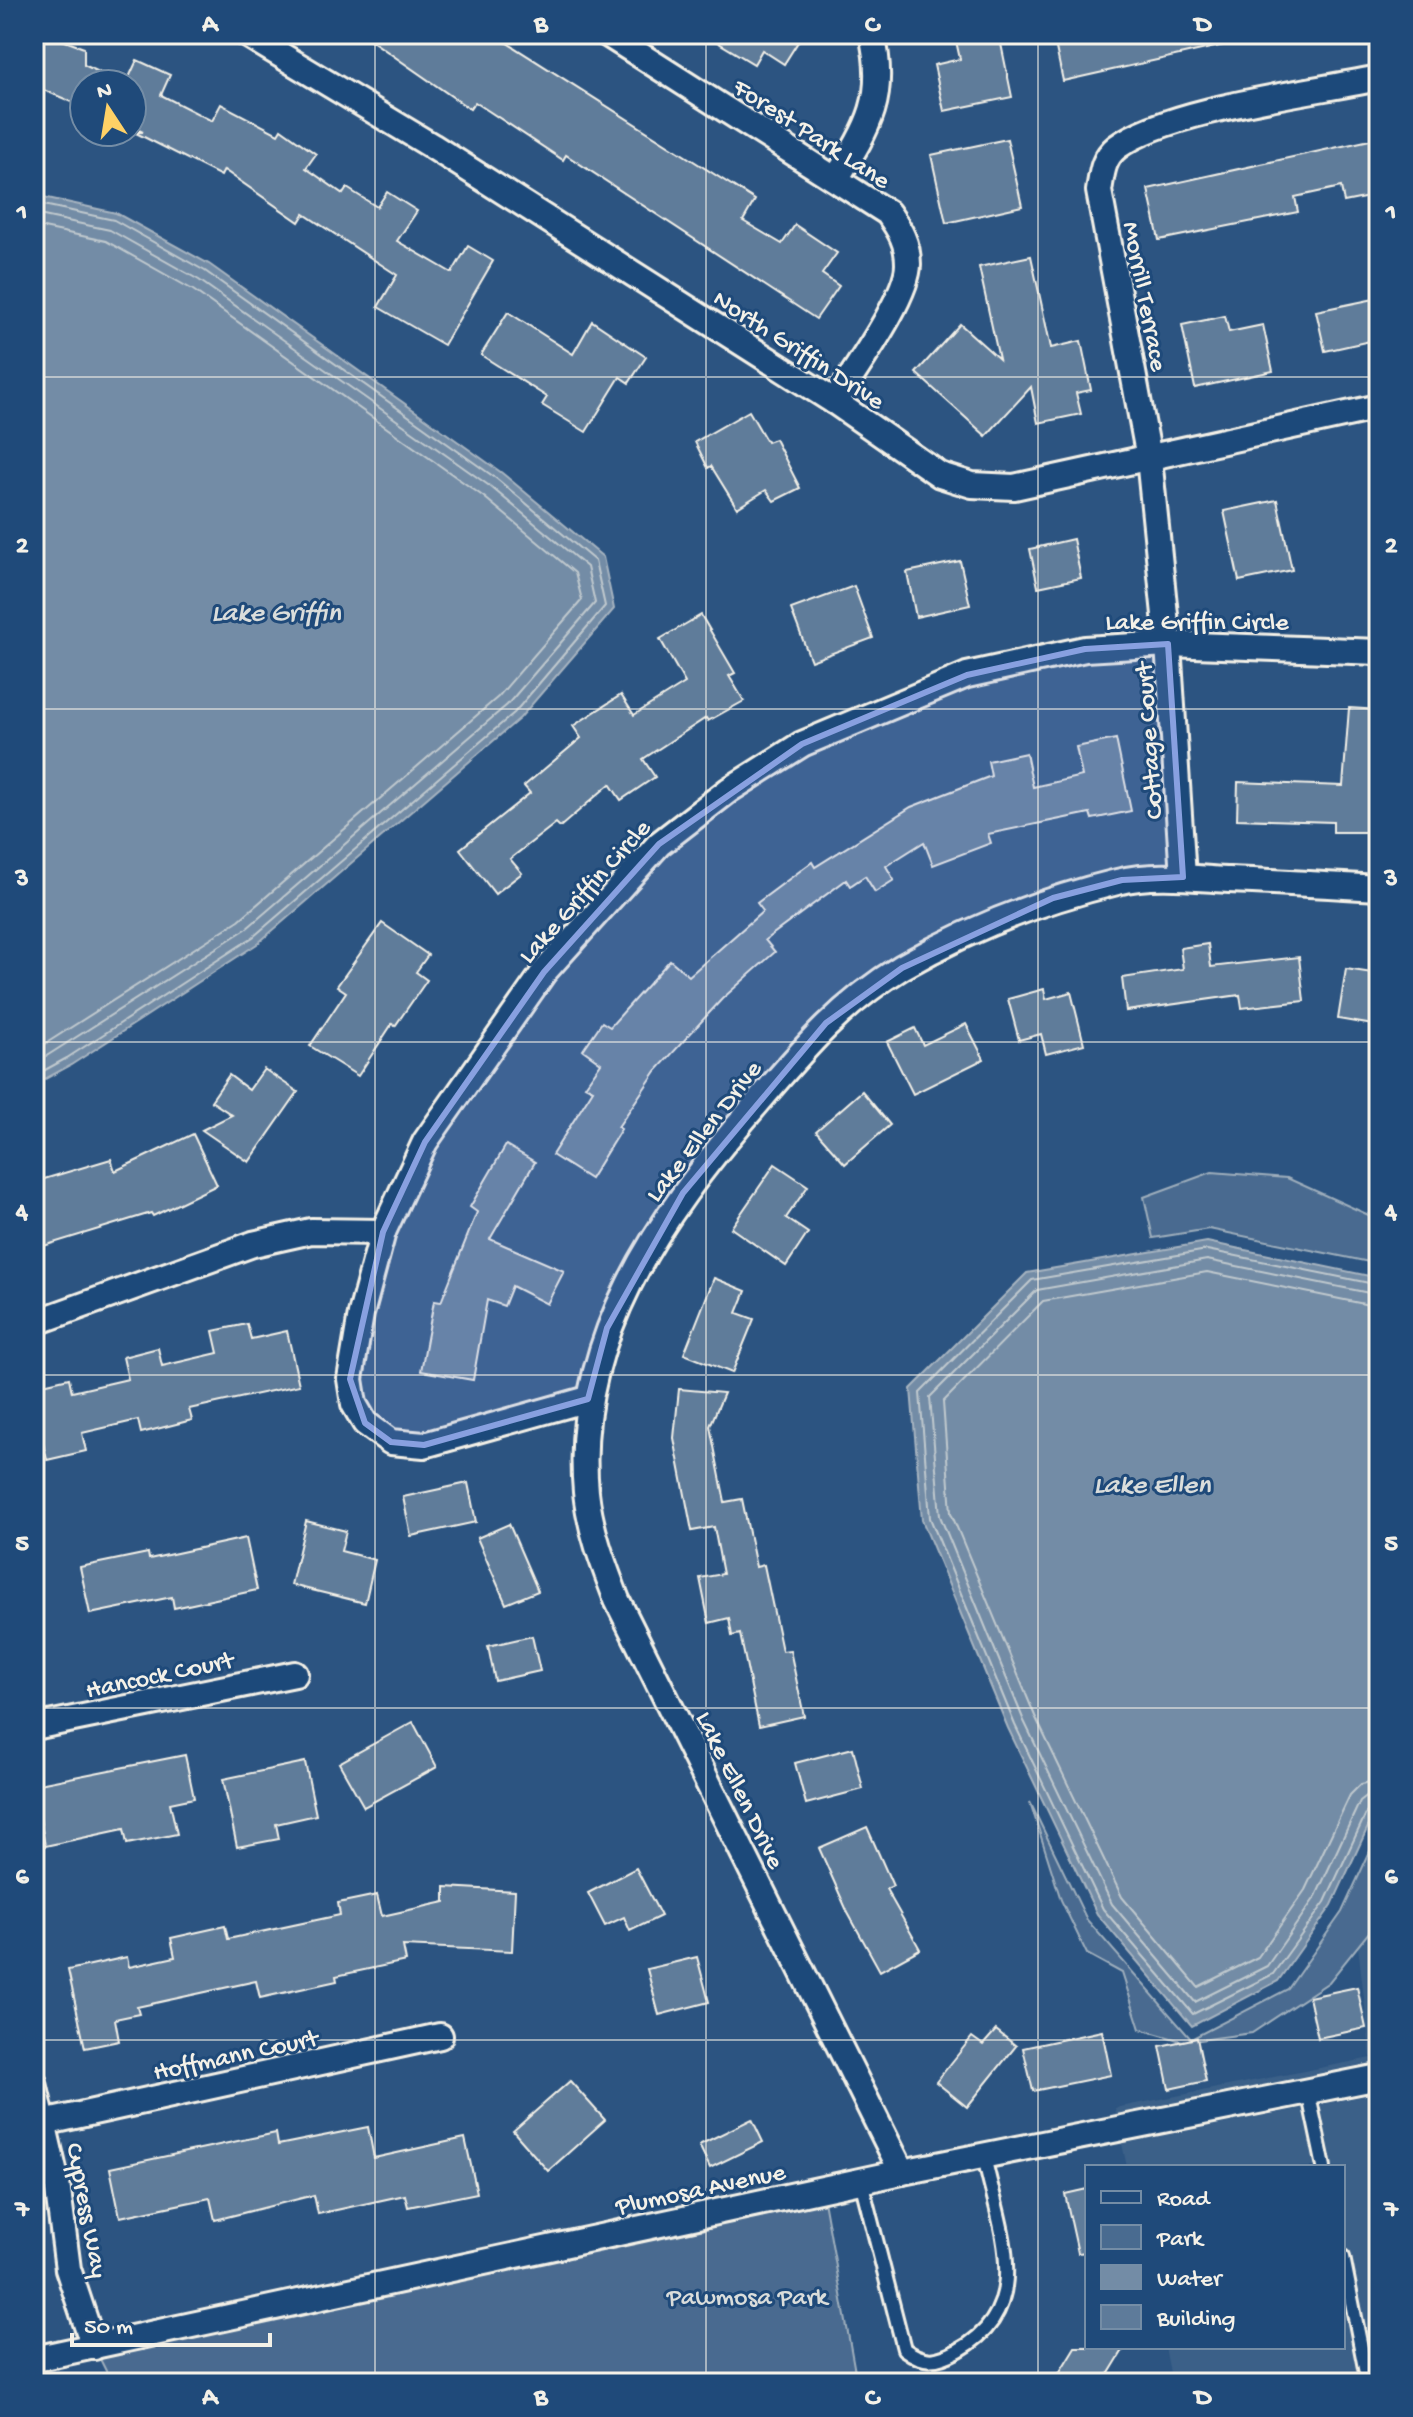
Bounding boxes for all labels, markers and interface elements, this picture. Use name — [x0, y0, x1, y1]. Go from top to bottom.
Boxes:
text: A — [201, 11, 219, 42]
text: B — [533, 11, 549, 42]
text: C — [865, 11, 882, 42]
text: D — [1193, 11, 1213, 42]
north arrow — [68, 68, 148, 148]
street label: Forest Park Lane — [725, 73, 895, 198]
text: N — [95, 78, 114, 107]
text: 1 — [16, 199, 27, 230]
text: 1 — [1385, 199, 1396, 230]
street label: Morrill Terrace — [1113, 219, 1172, 375]
street label: North Griffin Drive — [706, 285, 890, 419]
text: 2 — [16, 532, 29, 563]
text: 2 — [1385, 532, 1398, 563]
water label: Lake Griffin — [211, 598, 341, 631]
street label: Lake Griffin Circle — [1105, 609, 1289, 640]
street label: Cottage Court — [1130, 659, 1172, 820]
street label: Lake Griffin Circle — [513, 814, 660, 972]
text: 3 — [14, 865, 29, 896]
text: 3 — [1383, 865, 1398, 896]
street label: Lake Ellen Drive — [641, 1055, 771, 1210]
text: 4 — [15, 1198, 29, 1229]
text: 4 — [1384, 1198, 1398, 1229]
water label: Lake Ellen — [1094, 1470, 1211, 1503]
text: 5 — [15, 1530, 29, 1561]
text: 5 — [1384, 1530, 1398, 1561]
street label: Hancock Court — [83, 1646, 239, 1708]
street label: Lake Ellen Drive — [686, 1707, 790, 1875]
text: 6 — [15, 1863, 29, 1894]
text: 6 — [1384, 1863, 1398, 1894]
street label: Hoffmann Court — [151, 2024, 323, 2090]
street label: Cypress Way — [56, 2141, 113, 2281]
street label: Plumosa Avenue — [612, 2158, 789, 2225]
legend — [1085, 2165, 1345, 2349]
text: Road — [1157, 2186, 1211, 2215]
text: 7 — [13, 2196, 30, 2227]
text: 7 — [1382, 2196, 1399, 2227]
text: Park — [1156, 2226, 1205, 2255]
text: Water — [1157, 2266, 1224, 2295]
park label: Pawmosa Park — [666, 2284, 830, 2315]
scale bar — [72, 2297, 270, 2347]
text: Building — [1156, 2306, 1235, 2335]
text: 50 m — [84, 2314, 133, 2343]
text: A — [201, 2384, 219, 2415]
text: B — [533, 2384, 549, 2415]
text: C — [865, 2384, 882, 2415]
text: D — [1193, 2384, 1213, 2415]

